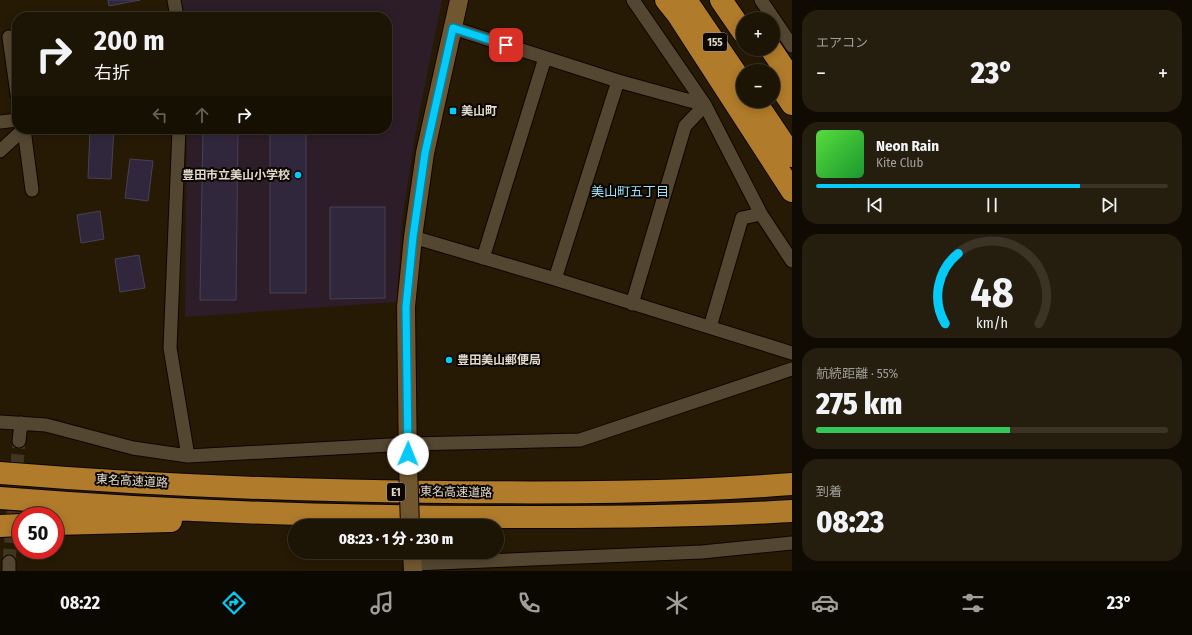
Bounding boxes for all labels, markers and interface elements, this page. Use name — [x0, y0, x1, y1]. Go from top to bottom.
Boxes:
map controls — [736, 12, 780, 108]
button: + — [736, 12, 780, 56]
text: 200 m — [94, 24, 165, 57]
icon: right — [28, 28, 80, 80]
pin — [489, 28, 523, 62]
road number: 155 — [703, 33, 727, 51]
icon: arrive — [495, 34, 517, 56]
text: エアコン — [816, 35, 868, 50]
text: 23° — [971, 55, 1013, 91]
text: − — [816, 60, 826, 87]
text: + — [1158, 60, 1168, 87]
text: 右折 — [94, 62, 130, 84]
button: − — [736, 64, 780, 108]
icon: left — [149, 104, 171, 126]
icon: ahead — [191, 104, 213, 126]
icon: right — [233, 104, 255, 126]
place label: 美山町 — [461, 104, 497, 118]
marker: 美山町 — [448, 106, 458, 116]
text: Neon Rain — [876, 137, 939, 155]
text: Kite Club — [876, 155, 923, 170]
place label: 豊田市立美山小学校 — [182, 168, 290, 182]
marker: 豊田市立美山小学校 — [293, 170, 303, 180]
district label: 美山町五丁目 — [591, 184, 669, 199]
icon: previous — [864, 194, 886, 216]
icon: pause — [981, 194, 1003, 216]
icon: next — [1098, 194, 1120, 216]
text: 48 — [970, 267, 1014, 317]
text: km/h — [976, 314, 1008, 331]
place label: 豊田美山郵便局 — [457, 353, 541, 367]
marker: 豊田美山郵便局 — [444, 355, 454, 365]
text: 航続距離 · 55% — [816, 366, 898, 381]
text: 275 km — [816, 386, 902, 422]
position arrow — [387, 433, 429, 475]
street label: 東名高速道路 — [96, 472, 168, 490]
road number: E1 — [387, 483, 405, 501]
street label: 東名高速道路 — [420, 484, 492, 500]
text: 到着 — [816, 484, 842, 499]
text: 08:23 — [816, 504, 884, 540]
speed limit sign: 50 — [12, 507, 64, 559]
text: 08:23 · 1 分 · 230 m — [339, 530, 453, 548]
icon: directions — [220, 589, 248, 617]
icon: music — [368, 589, 396, 617]
icon: phone — [515, 589, 543, 617]
icon: climate — [663, 589, 691, 617]
icon: car — [811, 589, 839, 617]
icon: filters — [959, 589, 987, 617]
text: 08:22 — [60, 592, 100, 614]
text: 23° — [1107, 592, 1132, 614]

